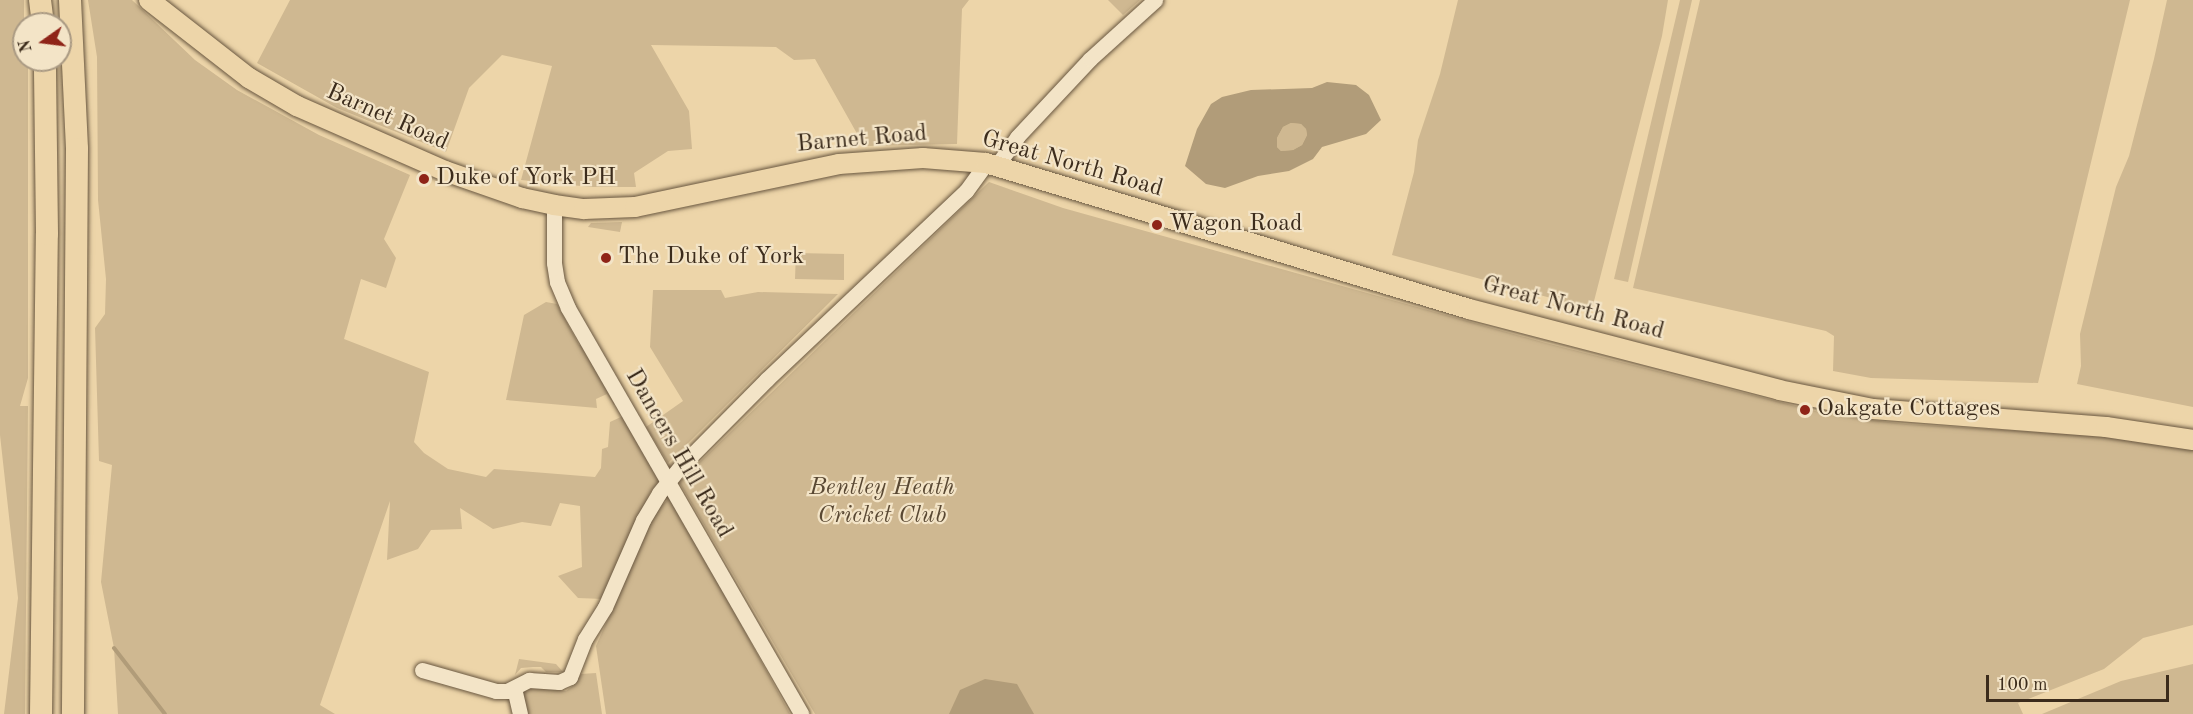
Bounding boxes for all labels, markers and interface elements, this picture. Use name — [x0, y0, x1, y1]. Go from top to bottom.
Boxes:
north arrow — [12, 12, 72, 72]
text: N — [17, 38, 36, 54]
street label: Barnet Road — [321, 78, 453, 158]
street label: Barnet Road — [796, 120, 928, 160]
street label: Great North Road — [978, 125, 1166, 205]
place label: Duke of York PH — [436, 165, 616, 193]
marker: Duke of York PH — [417, 172, 431, 186]
place label: Wagon Road — [1169, 211, 1303, 239]
marker: Wagon Road — [1150, 218, 1164, 232]
place label: The Duke of York — [618, 244, 804, 272]
marker: The Duke of York — [599, 251, 613, 265]
street label: Great North Road — [1479, 271, 1667, 347]
street label: Dancers Hill Road — [618, 364, 738, 544]
place label: Oakgate Cottages — [1817, 396, 2000, 424]
marker: Oakgate Cottages — [1798, 403, 1812, 417]
park label: Bentley Heath Cricket Club — [809, 475, 955, 531]
scale bar — [1989, 663, 2172, 701]
text: 100 m — [1997, 676, 2048, 694]

